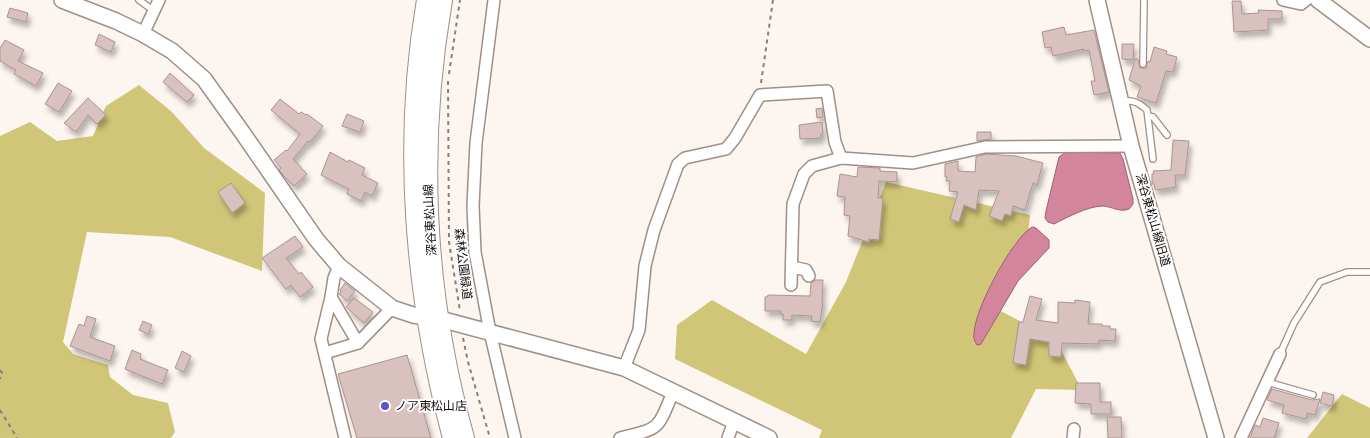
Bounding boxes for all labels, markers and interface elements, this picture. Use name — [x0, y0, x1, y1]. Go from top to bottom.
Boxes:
street label: 深谷東松山線旧道 — [1133, 172, 1173, 268]
street label: 深谷東松山線 — [421, 184, 439, 256]
street label: 森林公園緑道 — [452, 227, 474, 301]
place label: ノア東松山店 — [395, 399, 467, 413]
marker: ノア東松山店 — [379, 400, 391, 412]

